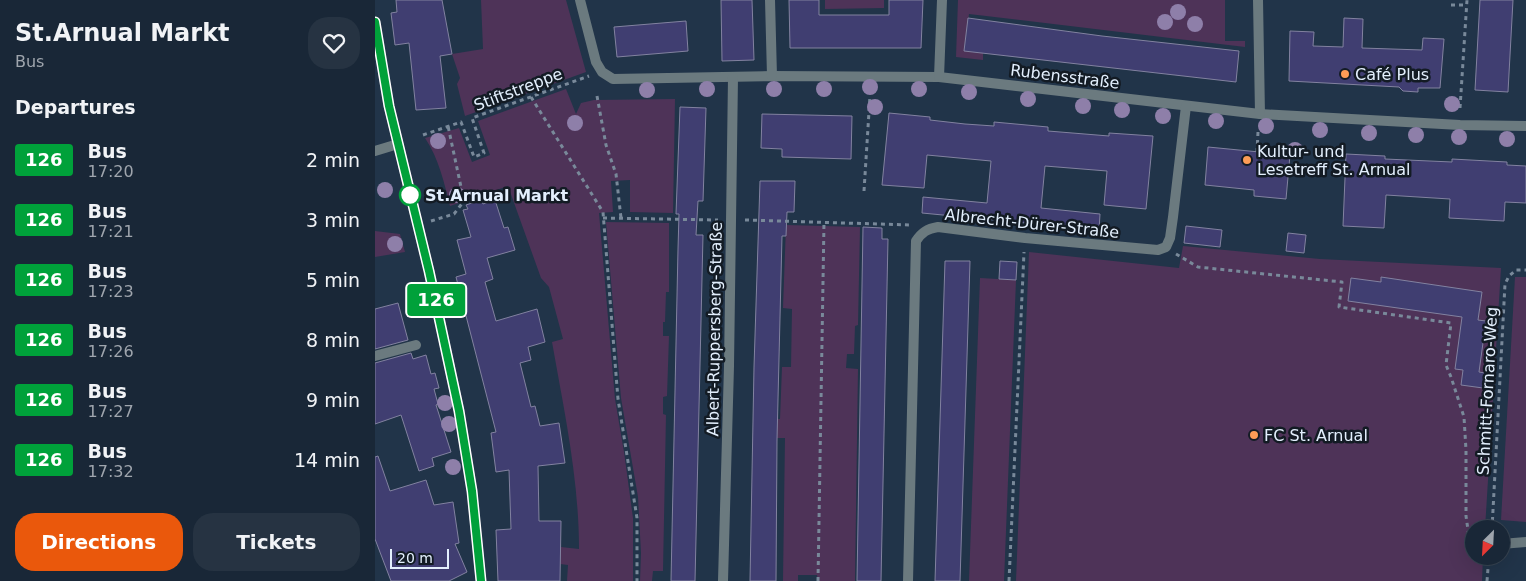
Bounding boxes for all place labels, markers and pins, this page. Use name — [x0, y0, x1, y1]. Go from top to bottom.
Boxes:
place label: Café Plus — [1355, 65, 1429, 84]
marker: Café Plus — [1339, 68, 1351, 80]
place label: Kultur- und Lesetreff St. Arnual — [1257, 142, 1410, 179]
marker: Kultur- und Lesetreff St. Arnual — [1241, 154, 1253, 166]
marker: St.Arnual Markt — [399, 184, 421, 206]
place label: St.Arnual Markt — [425, 186, 568, 205]
place label: FC St. Arnual — [1264, 426, 1368, 445]
marker: FC St. Arnual — [1248, 429, 1260, 441]

